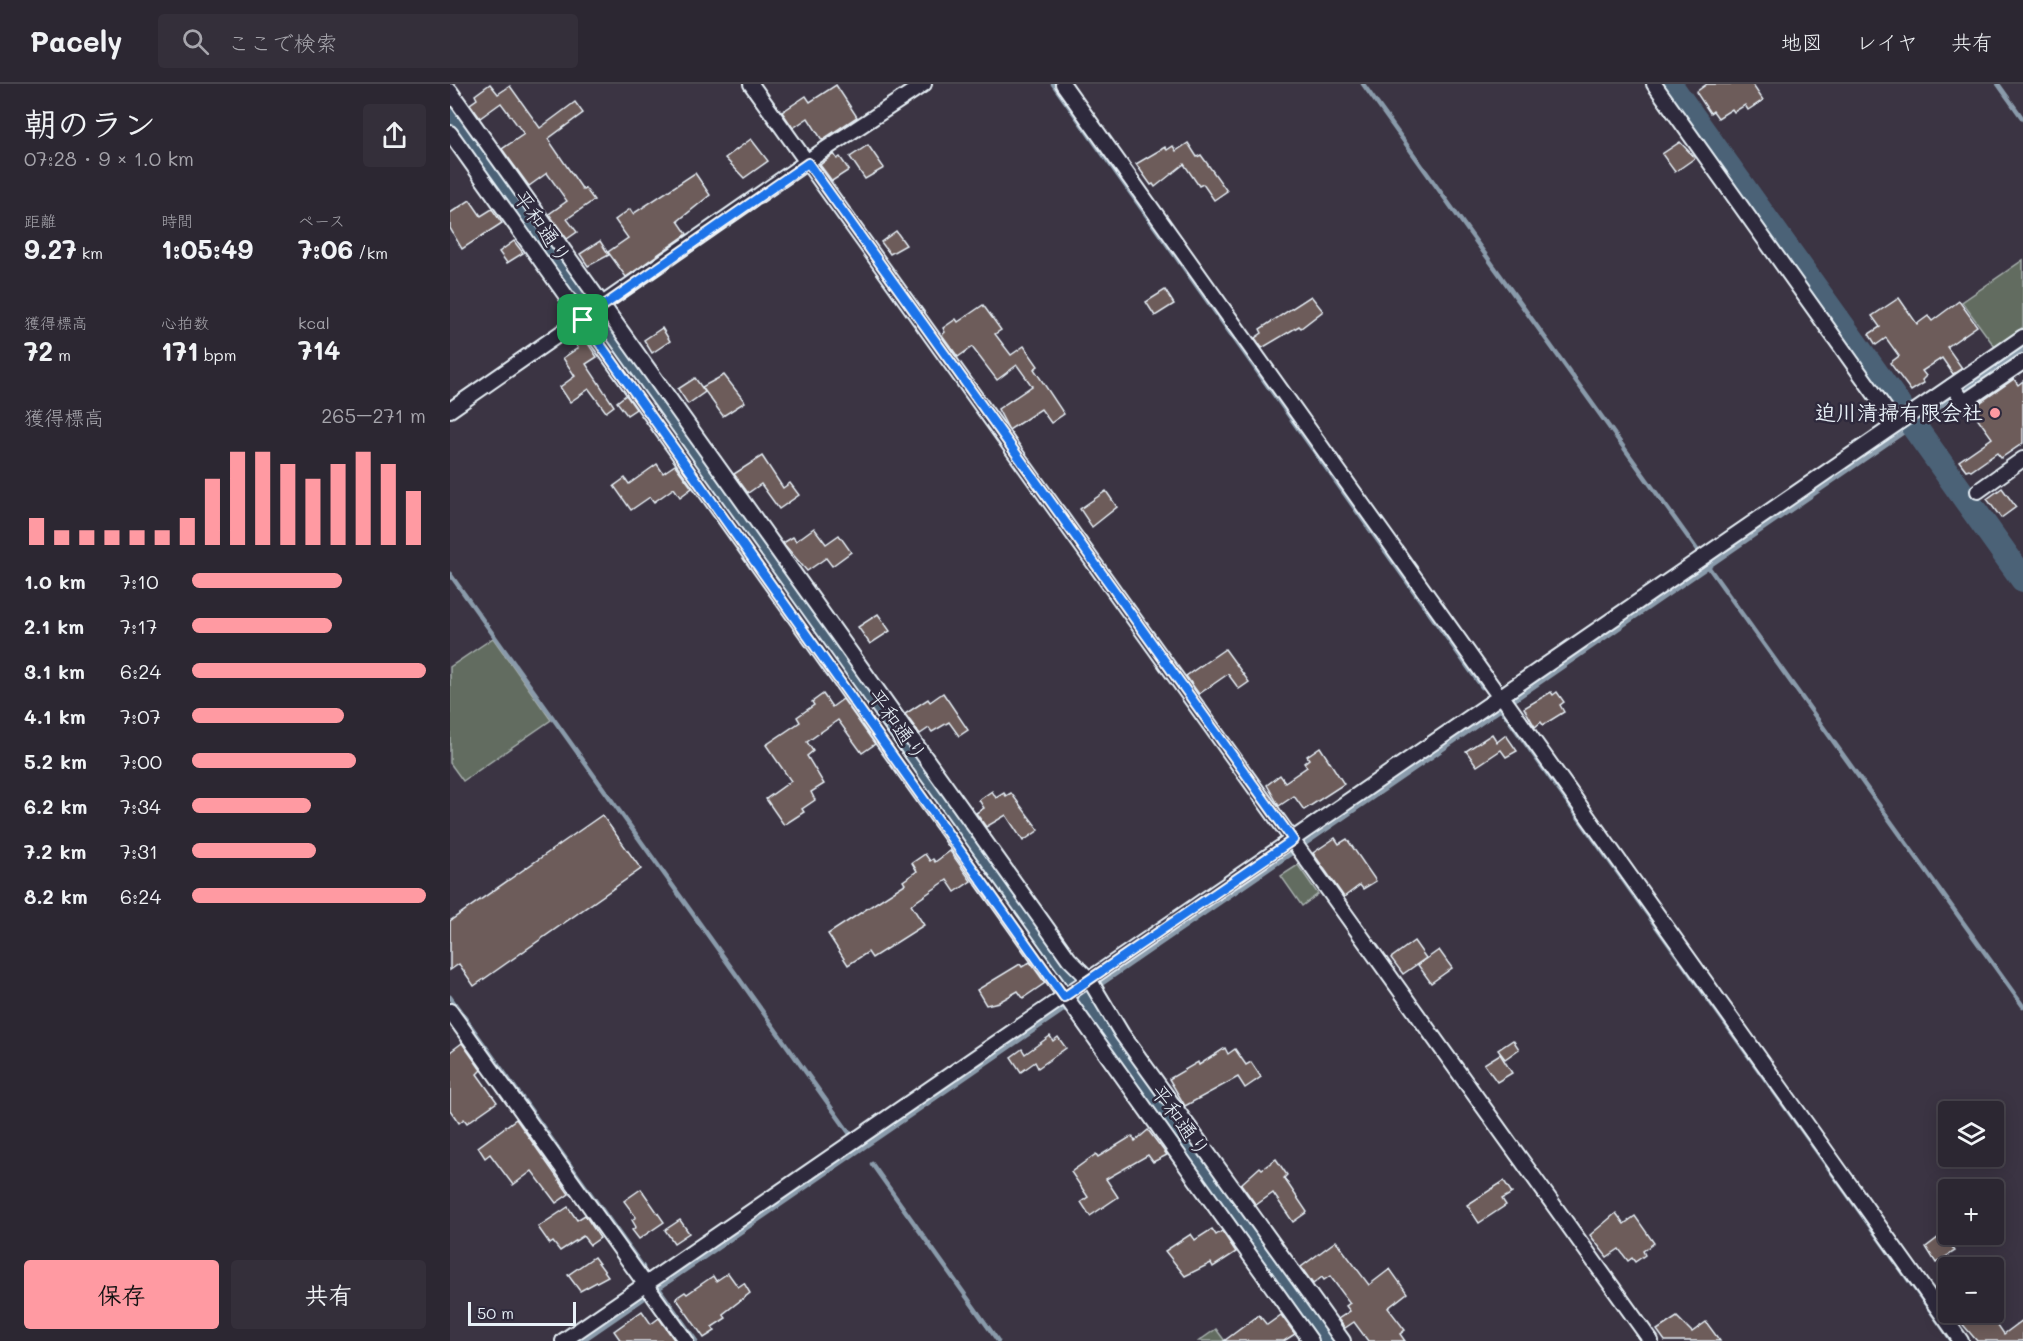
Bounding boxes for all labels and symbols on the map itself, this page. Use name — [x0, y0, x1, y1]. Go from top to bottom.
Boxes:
street label: 平和通り — [508, 184, 578, 268]
pin — [557, 294, 608, 345]
place label: 迫川清掃有限会社 — [1815, 398, 1983, 425]
marker: 迫川清掃有限会社 — [1988, 406, 2002, 420]
street label: 平和通り — [863, 682, 934, 766]
street label: 平和通り — [1146, 1078, 1217, 1162]
scale bar — [468, 1299, 576, 1326]

